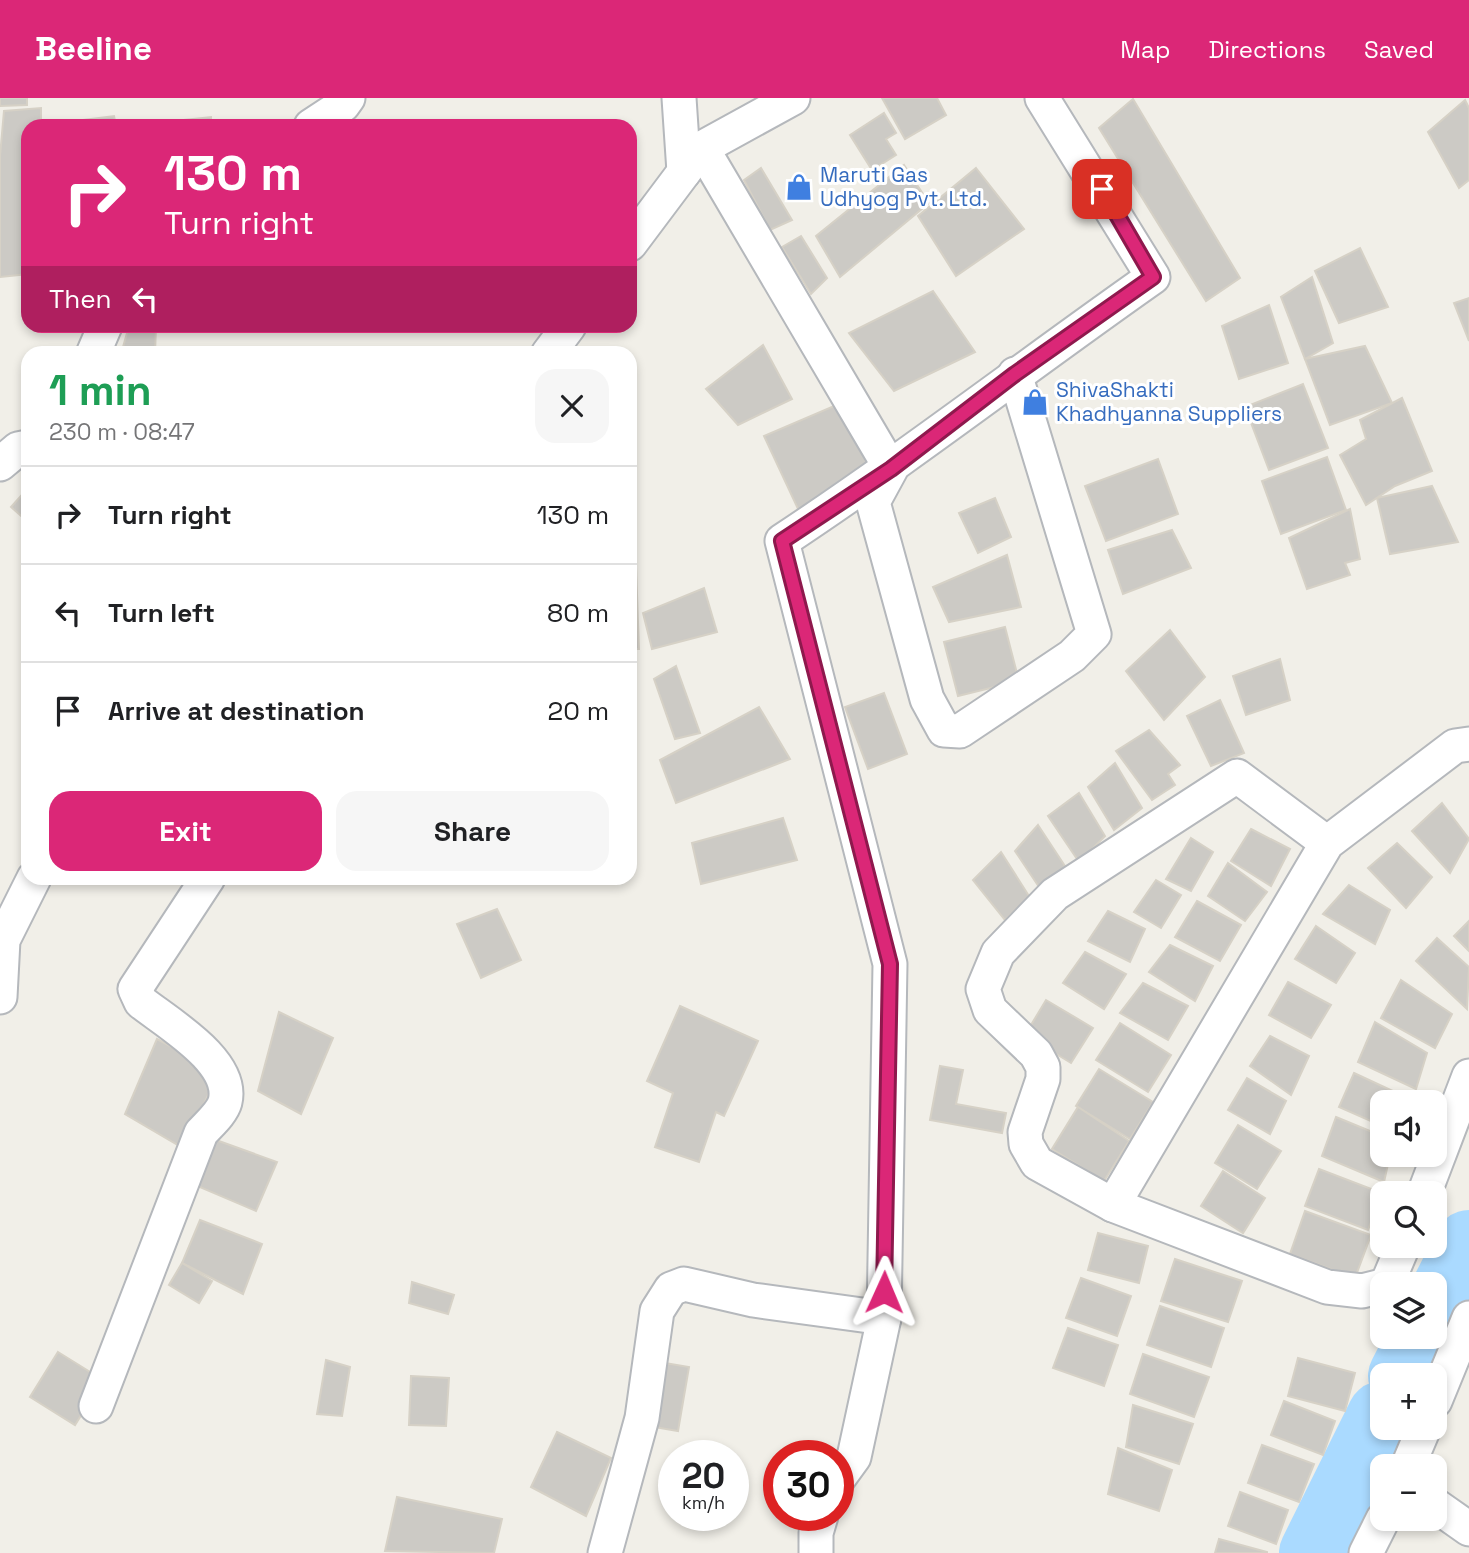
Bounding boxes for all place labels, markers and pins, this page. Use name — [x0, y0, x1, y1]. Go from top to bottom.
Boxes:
pin — [1072, 159, 1132, 219]
place label: Maruti Gas Udhyog Pvt. Ltd. — [820, 161, 987, 212]
shop icon: Maruti Gas Udhyog Pvt. Ltd. — [784, 172, 814, 202]
place label: ShivaShakti Khadhyanna Suppliers — [1056, 376, 1282, 427]
shop icon: ShivaShakti Khadhyanna Suppliers — [1020, 387, 1050, 417]

